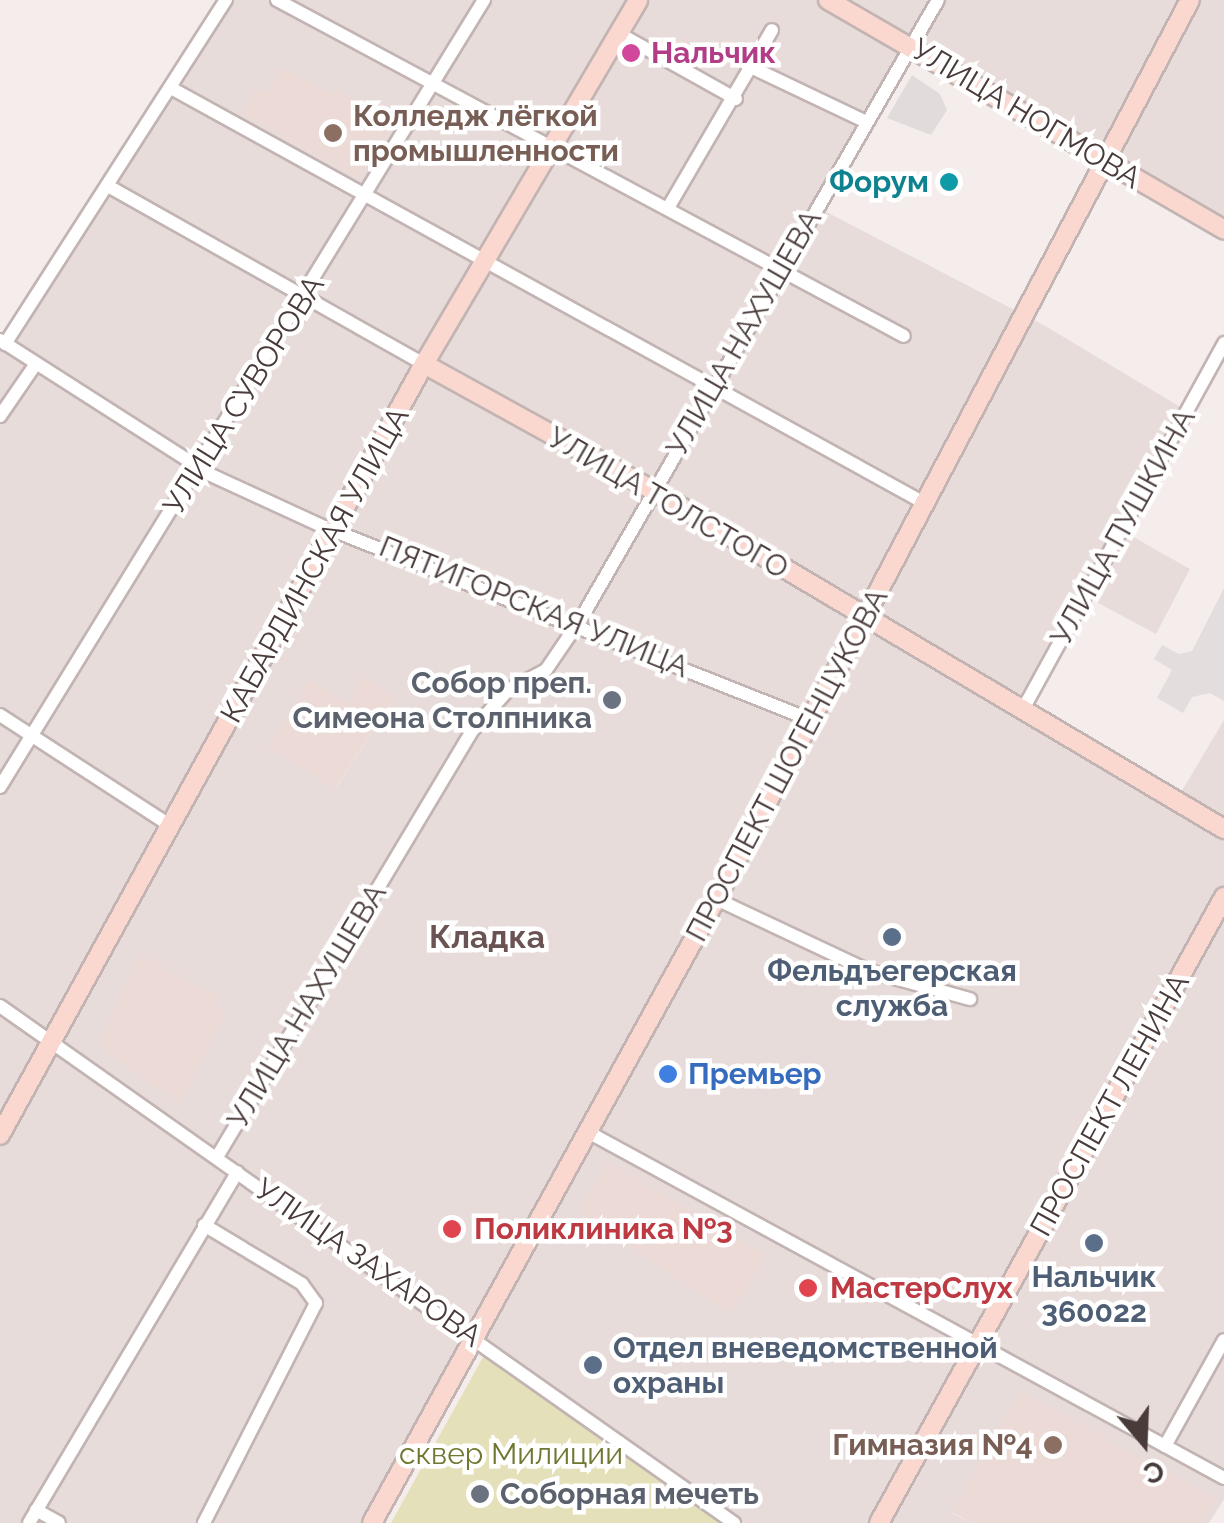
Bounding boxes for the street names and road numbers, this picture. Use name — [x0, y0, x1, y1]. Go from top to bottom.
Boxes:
street label: УЛИЦА НОГМОВА — [905, 31, 1147, 197]
street label: УЛИЦА НАХУШЕВА — [659, 203, 829, 463]
street label: УЛИЦА СУВОРОВА — [156, 269, 332, 521]
street label: КАБАРДИНСКАЯ УЛИЦА — [213, 401, 417, 729]
street label: УЛИЦА ПУШКИНА — [1043, 402, 1203, 652]
street label: УЛИЦА ТОЛСТОГО — [541, 419, 795, 587]
street label: ПЯТИГОРСКАЯ УЛИЦА — [374, 528, 694, 686]
street label: ПРОСПЕКТ ШОГЕНЦУКОВА — [678, 582, 896, 948]
street label: УЛИЦА НАХУШЕВА — [220, 877, 394, 1135]
street label: ПРОСПЕКТ ЛЕНИНА — [1023, 967, 1197, 1243]
street label: УЛИЦА ЗАХАРОВА — [247, 1171, 489, 1355]

